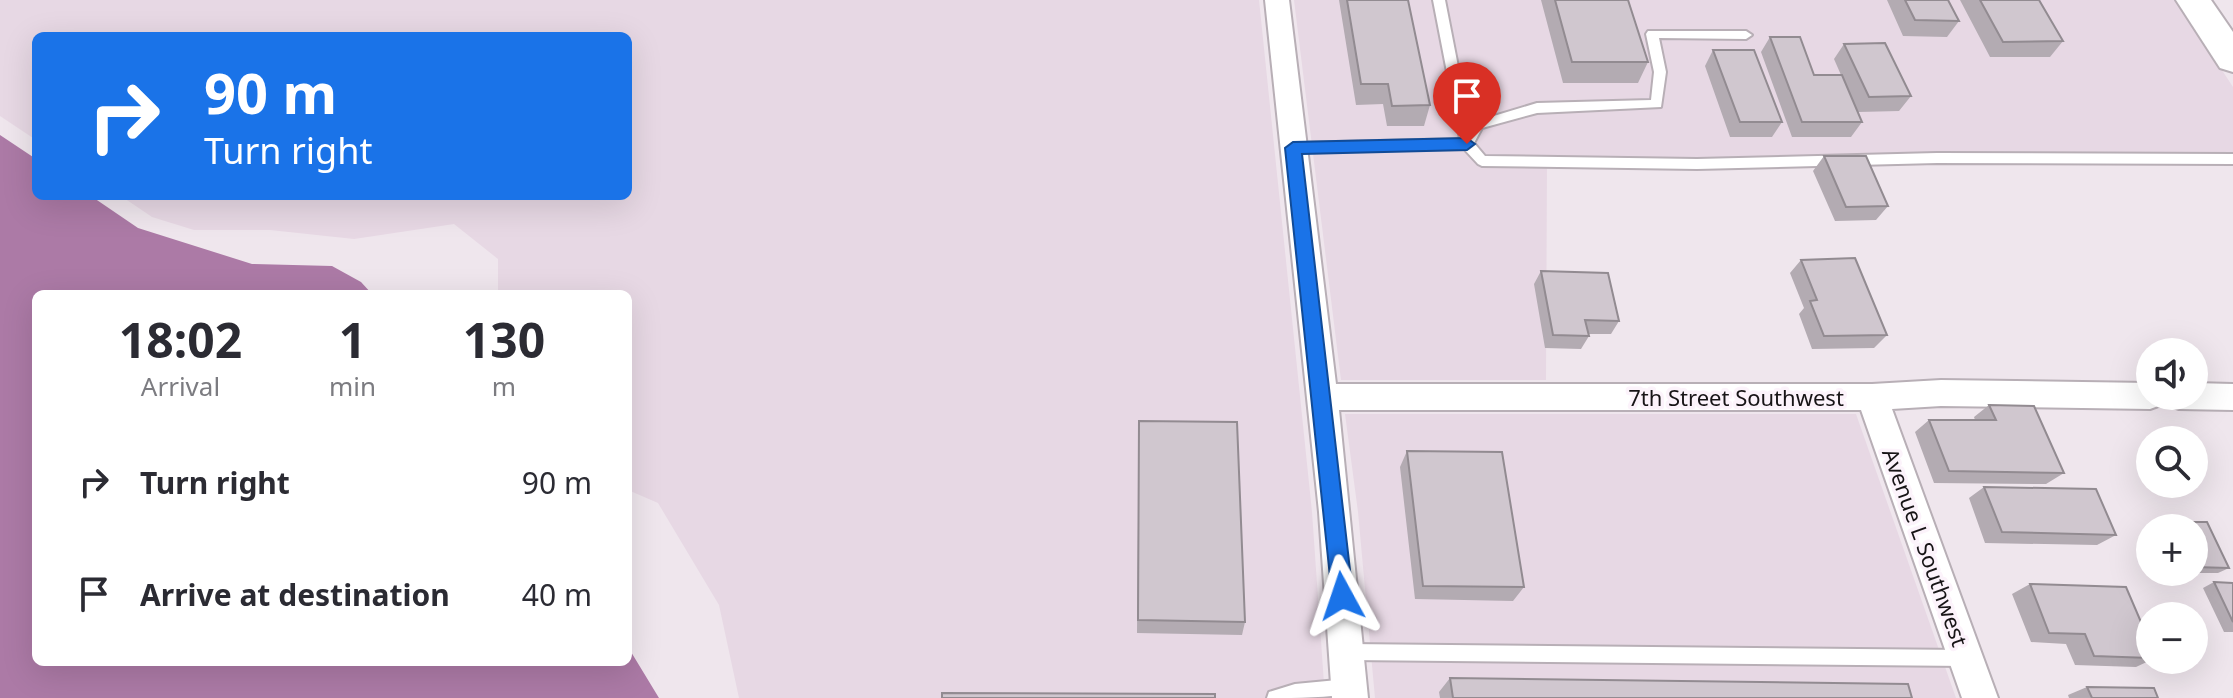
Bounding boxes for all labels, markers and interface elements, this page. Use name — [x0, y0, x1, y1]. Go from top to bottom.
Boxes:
text: 90 m — [204, 54, 337, 130]
pin — [1433, 62, 1501, 144]
icon: right — [72, 64, 176, 168]
icon: arrive — [1445, 74, 1489, 118]
text: Turn right — [204, 126, 372, 175]
text: 18:02 — [119, 307, 242, 372]
text: 1 — [339, 307, 366, 372]
text: 130 — [463, 307, 545, 372]
map controls — [2136, 338, 2208, 674]
button: sound — [2136, 338, 2208, 410]
text: Arrival — [141, 368, 220, 404]
text: min — [329, 368, 376, 404]
text: m — [492, 368, 516, 404]
street label: 7th Street Southwest — [1628, 382, 1844, 412]
button: search — [2136, 426, 2208, 498]
street label: Avenue L Southwest — [1876, 444, 1976, 650]
icon: right — [72, 460, 116, 504]
text: Turn right — [140, 462, 290, 503]
text: 90 m — [522, 462, 592, 503]
button: + — [2136, 514, 2208, 586]
position arrow — [1300, 554, 1384, 638]
icon: arrive — [72, 572, 116, 616]
text: Arrive at destination — [140, 574, 450, 615]
text: 40 m — [522, 574, 592, 615]
button: − — [2136, 602, 2208, 674]

